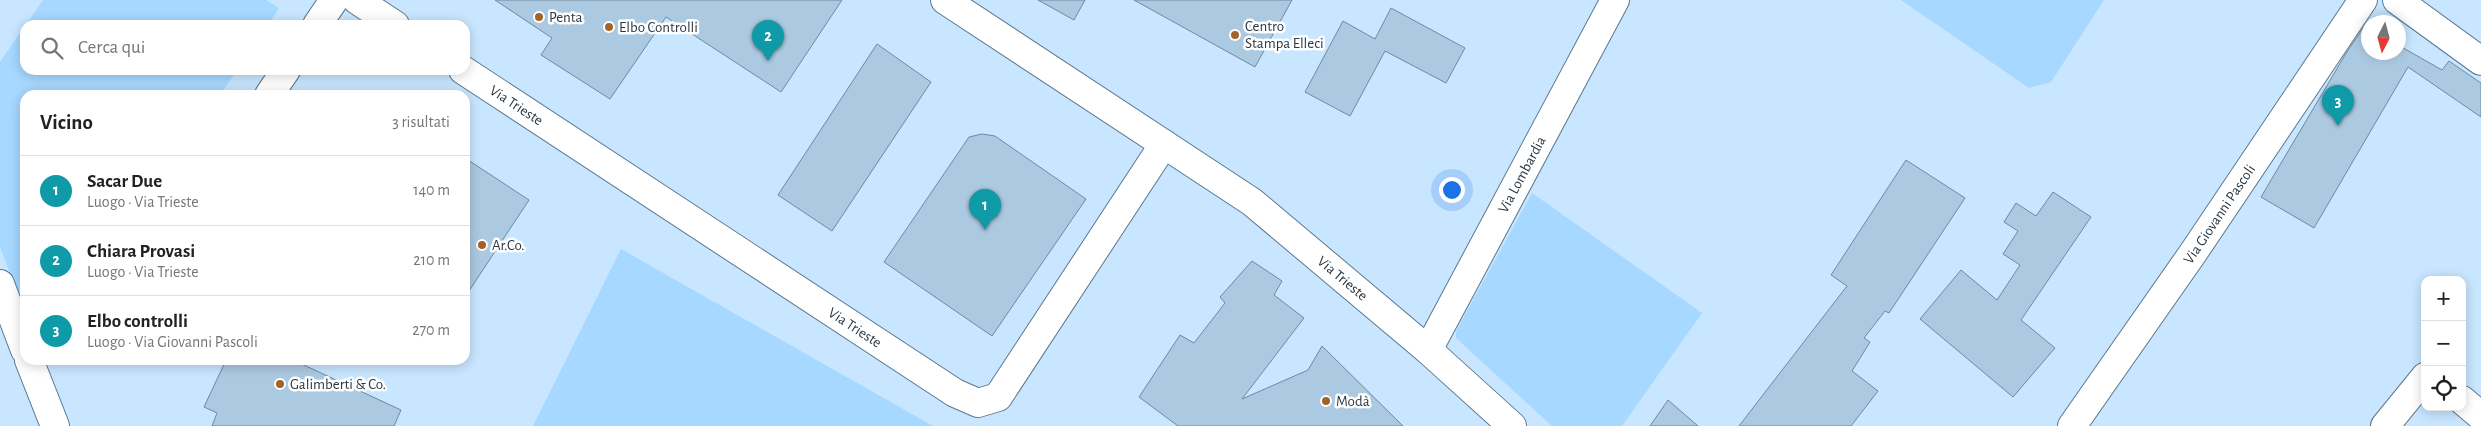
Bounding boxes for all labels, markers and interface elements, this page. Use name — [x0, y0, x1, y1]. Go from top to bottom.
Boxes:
place label: Penta — [549, 10, 583, 25]
marker: Penta — [533, 11, 545, 23]
north arrow — [2361, 15, 2406, 60]
place label: Centro Stampa Elleci — [1245, 19, 1324, 51]
search box — [20, 20, 470, 75]
place label: Elbo Controlli — [619, 20, 698, 35]
pin: 2 — [752, 20, 784, 61]
marker: Elbo Controlli — [603, 21, 615, 33]
marker: Centro Stampa Elleci — [1229, 29, 1241, 41]
icon: search — [38, 34, 66, 62]
text: Cerca qui — [78, 38, 145, 57]
street label: Via Trieste — [487, 83, 546, 128]
pin: 3 — [2322, 85, 2354, 126]
text: Vicino — [40, 112, 93, 133]
text: 3 risultati — [392, 114, 450, 130]
street label: Via Lombardia — [1496, 134, 1549, 216]
street label: Via Giovanni Pascoli — [2181, 162, 2258, 267]
text: Sacar Due — [87, 172, 162, 191]
your location — [1439, 177, 1465, 203]
text: 1 — [53, 182, 59, 198]
text: 140 m — [413, 182, 450, 198]
pin: 1 — [969, 189, 1001, 230]
text: Luogo · Via Trieste — [87, 194, 199, 210]
place label: Ar.Co. — [492, 238, 524, 253]
marker: Ar.Co. — [476, 239, 488, 251]
text: Chiara Provasi — [87, 242, 195, 261]
text: 2 — [52, 252, 60, 268]
text: 210 m — [413, 252, 450, 268]
street label: Via Trieste — [1314, 253, 1370, 304]
text: Luogo · Via Trieste — [87, 264, 199, 280]
map controls — [2421, 276, 2466, 411]
button: + — [2421, 276, 2466, 321]
street label: Via Trieste — [825, 305, 884, 351]
text: Elbo controlli — [87, 312, 188, 331]
button: − — [2421, 321, 2466, 366]
text: 3 — [53, 322, 59, 338]
text: 270 m — [412, 322, 450, 338]
text: Luogo · Via Giovanni Pascoli — [87, 334, 258, 350]
button: locate — [2421, 366, 2466, 411]
place label: Galimberti & Co. — [290, 377, 386, 392]
marker: Galimberti & Co. — [274, 378, 286, 390]
place label: Modà — [1336, 394, 1370, 409]
marker: Modà — [1320, 395, 1332, 407]

